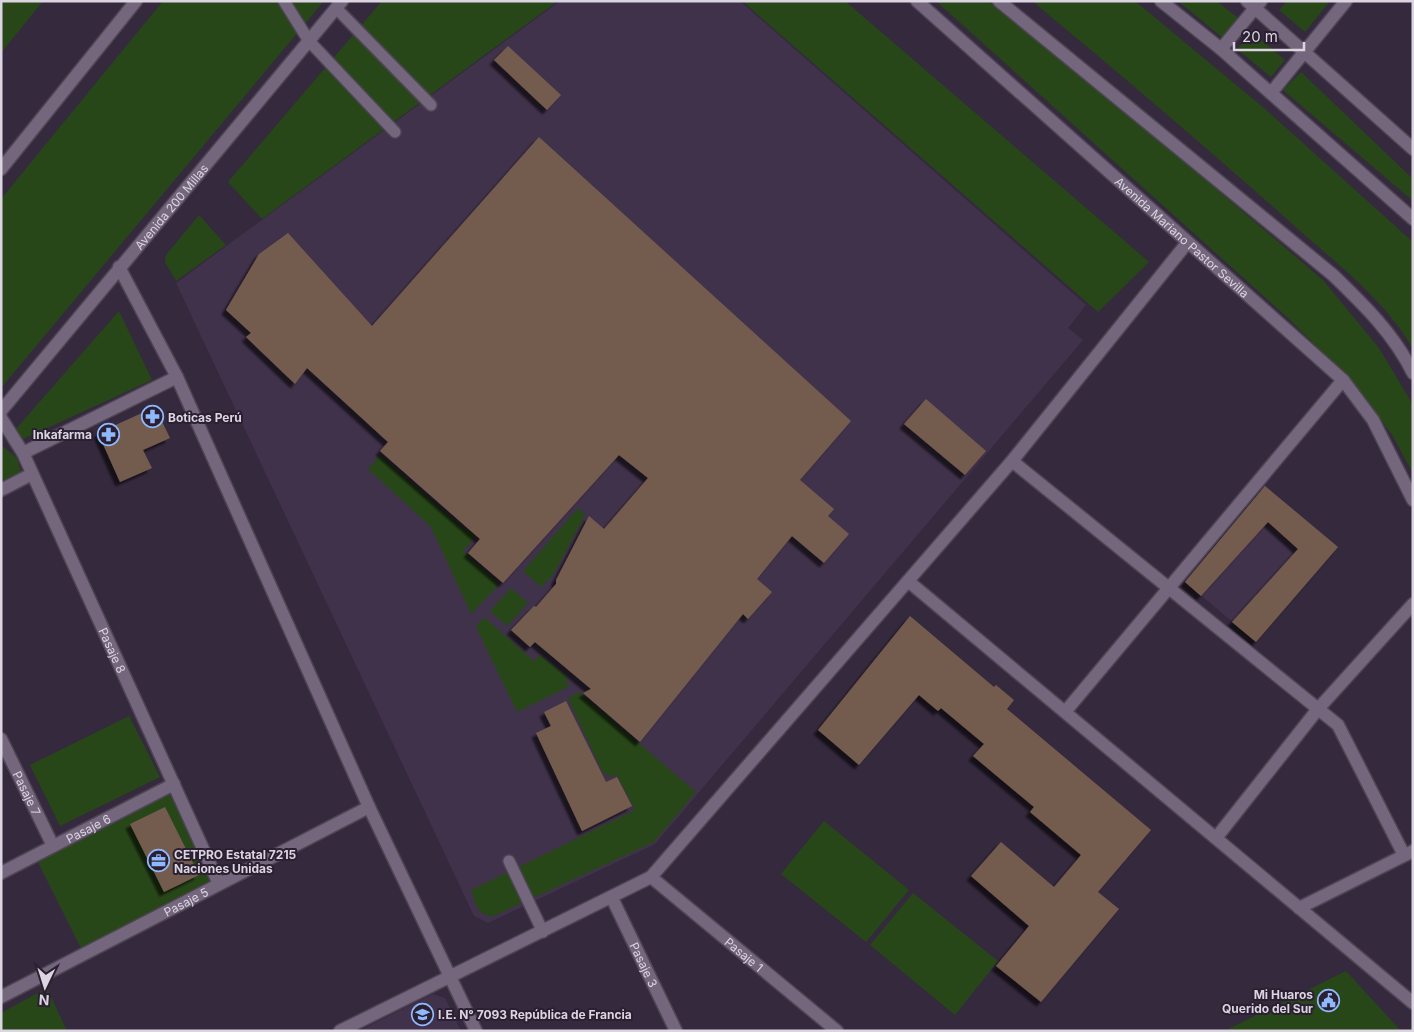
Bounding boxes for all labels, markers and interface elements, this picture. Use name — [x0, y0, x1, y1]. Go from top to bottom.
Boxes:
scale bar — [1234, 20, 1304, 52]
text: 20 m — [1242, 27, 1278, 46]
street label: Avenida 200 Millas — [131, 161, 211, 252]
street label: Avenida Mariano Pastor Sevilla — [1112, 173, 1252, 301]
pharmacy icon: Boticas Perú — [140, 405, 164, 429]
place label: Boticas Perú — [168, 410, 242, 425]
pharmacy icon: Inkafarma — [96, 422, 120, 446]
place label: Inkafarma — [33, 427, 92, 442]
street label: Pasaje 8 — [96, 625, 129, 675]
street label: Pasaje 7 — [10, 768, 44, 818]
street label: Pasaje 6 — [63, 810, 113, 846]
place label: CETPRO Estatal 7215 Naciones Unidas — [174, 847, 297, 876]
office icon: CETPRO Estatal 7215 Naciones Unidas — [146, 849, 170, 873]
street label: Pasaje 5 — [161, 884, 211, 919]
street label: Pasaje 1 — [722, 934, 767, 975]
street label: Pasaje 3 — [627, 940, 661, 990]
north arrow — [20, 962, 70, 1012]
place label: Mi Huaros Querido del Sur — [1222, 987, 1313, 1016]
public building icon: Mi Huaros Querido del Sur — [1317, 989, 1341, 1013]
text: N — [38, 992, 50, 1009]
school or university icon: I.E. N° 7093 República de Francia — [410, 1002, 434, 1026]
place label: I.E. N° 7093 República de Francia — [438, 1007, 632, 1022]

